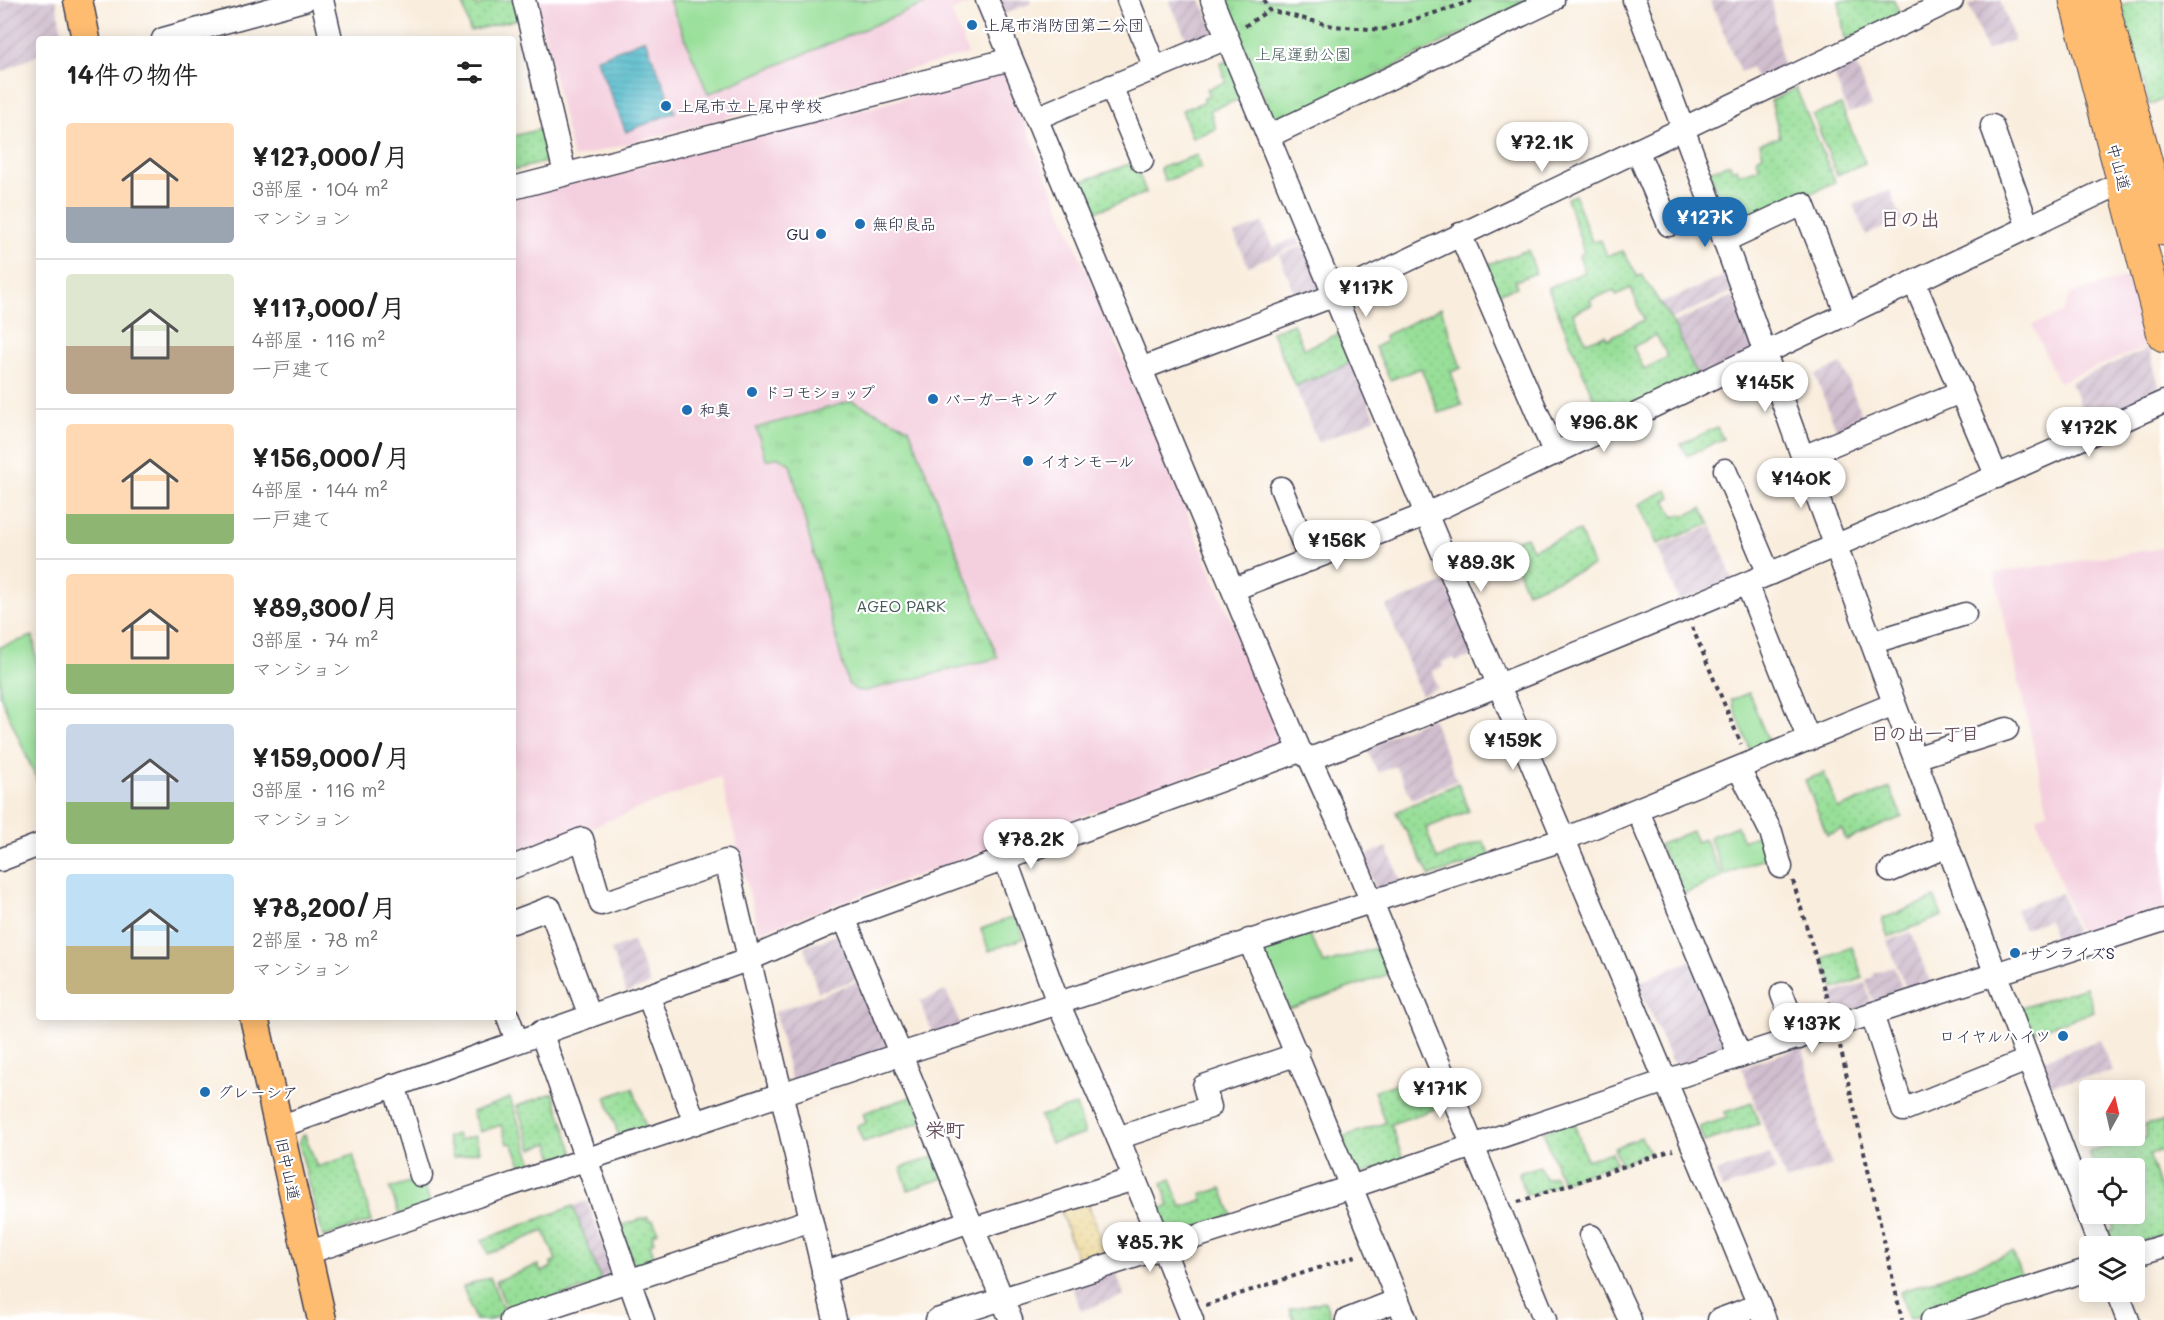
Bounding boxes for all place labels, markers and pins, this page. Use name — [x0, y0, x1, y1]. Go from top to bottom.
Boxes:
place label: 上尾市消防団第二分団 — [984, 14, 1144, 35]
marker: 上尾市消防団第二分団 — [965, 18, 979, 32]
place label: 上尾市立上尾中学校 — [678, 95, 822, 116]
marker: 上尾市立上尾中学校 — [659, 99, 673, 113]
pin: ¥72.1K — [1493, 122, 1591, 173]
pin: ¥127K — [1663, 197, 1747, 248]
place label: 無印良品 — [872, 213, 936, 234]
marker: 無印良品 — [853, 217, 867, 231]
place label: GU — [786, 223, 809, 244]
marker: GU — [814, 227, 828, 241]
pin: ¥117K — [1324, 267, 1408, 318]
pin: ¥145K — [1723, 362, 1807, 413]
place label: ドコモショップ — [764, 381, 875, 402]
marker: ドコモショップ — [745, 385, 759, 399]
place label: バーガーキング — [945, 388, 1057, 409]
marker: バーガーキング — [926, 392, 940, 406]
place label: 和真 — [699, 399, 731, 420]
pin: ¥96.8K — [1555, 402, 1653, 453]
marker: 和真 — [680, 403, 694, 417]
pin: ¥172K — [2047, 407, 2131, 458]
place label: イオンモール — [1040, 450, 1134, 471]
marker: イオンモール — [1021, 454, 1035, 468]
pin: ¥140K — [1759, 458, 1843, 509]
pin: ¥156K — [1295, 520, 1379, 571]
pin: ¥89.3K — [1432, 542, 1530, 593]
pin: ¥159K — [1471, 720, 1555, 771]
pin: ¥78.2K — [982, 819, 1080, 870]
place label: サンライズS — [2027, 942, 2115, 963]
marker: サンライズS — [2008, 946, 2022, 960]
pin: ¥137K — [1770, 1003, 1854, 1054]
place label: ロイヤルハイツ — [1939, 1025, 2051, 1046]
marker: ロイヤルハイツ — [2056, 1029, 2070, 1043]
pin: ¥171K — [1398, 1068, 1482, 1119]
place label: グレーシア — [217, 1081, 298, 1102]
marker: グレーシア — [198, 1085, 212, 1099]
pin: ¥85.7K — [1101, 1222, 1199, 1273]

